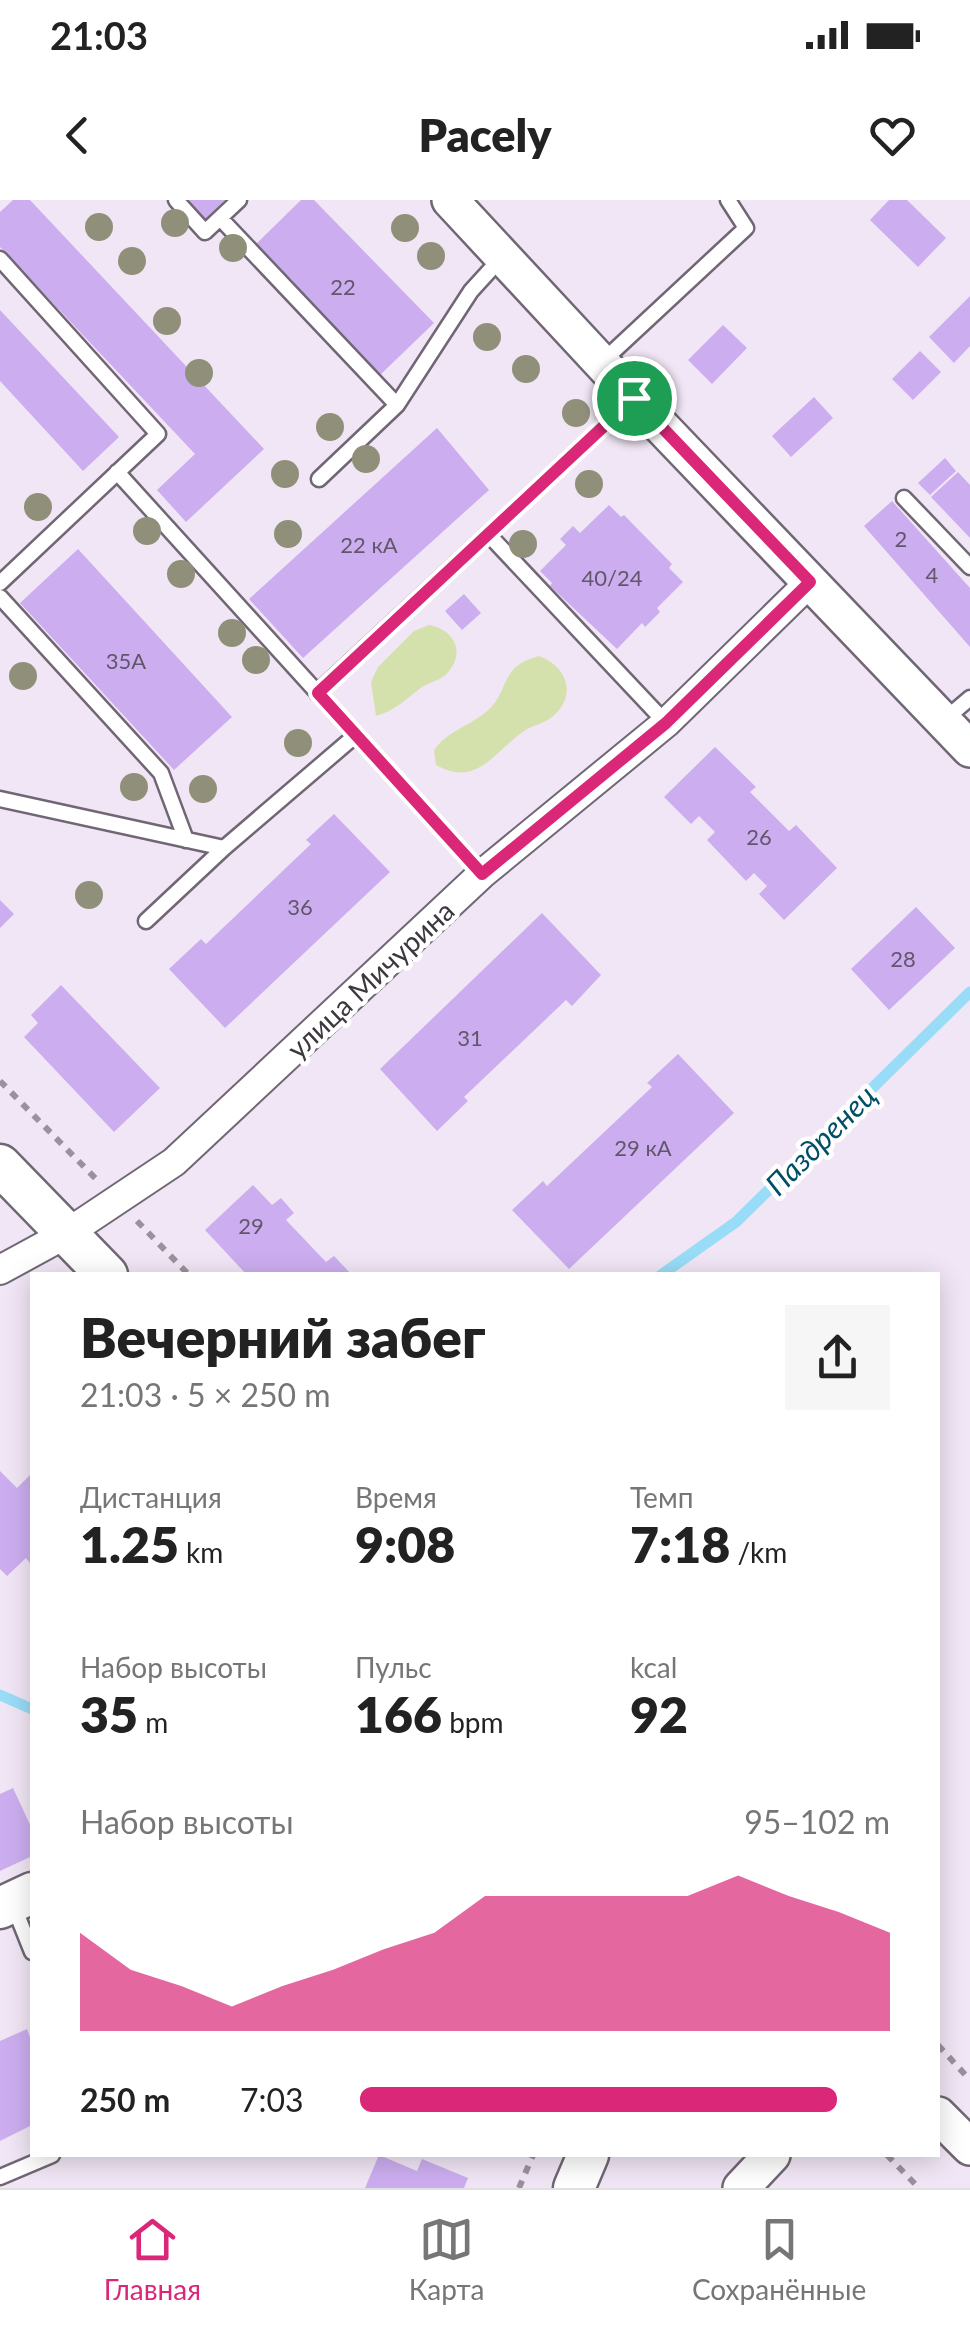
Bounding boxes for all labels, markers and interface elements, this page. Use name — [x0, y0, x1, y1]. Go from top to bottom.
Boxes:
text: 21:03 — [50, 12, 148, 58]
icon: back — [50, 108, 105, 163]
text: Pacely — [419, 108, 551, 162]
icon: heart — [865, 108, 920, 163]
house number: 22 — [330, 273, 356, 300]
pin — [592, 356, 677, 441]
icon: arrive — [607, 371, 662, 426]
house number: 2 — [895, 525, 907, 552]
house number: 22 кА — [340, 531, 398, 558]
house number: 4 — [926, 561, 939, 588]
house number: 40/24 — [582, 564, 643, 591]
house number: 35А — [106, 647, 146, 674]
house number: 26 — [746, 823, 772, 850]
street label: улица Мичурина — [279, 893, 461, 1065]
house number: 36 — [287, 893, 313, 920]
house number: 28 — [890, 945, 916, 972]
house number: 31 — [457, 1024, 483, 1051]
water label: Паздренец — [757, 1076, 883, 1202]
house number: 29 кА — [614, 1134, 672, 1161]
house number: 29 — [238, 1212, 264, 1239]
text: Вечерний забег — [80, 1304, 485, 1370]
button: share — [785, 1305, 890, 1410]
text: 21:03 · 5 × 250 m — [80, 1375, 331, 1414]
text: Дистанция — [80, 1480, 222, 1514]
text: Время — [355, 1480, 437, 1514]
text: Темп — [630, 1480, 693, 1514]
text: 1.25 — [80, 1514, 179, 1574]
text: 9:08 — [355, 1514, 455, 1574]
text: 7:18 — [630, 1514, 730, 1574]
text: km — [179, 1535, 223, 1569]
text: /km — [730, 1535, 787, 1569]
text: Набор высоты — [80, 1650, 267, 1684]
text: Пульс — [355, 1650, 432, 1684]
text: kcal — [630, 1650, 677, 1684]
text: 35 — [80, 1684, 138, 1744]
text: 166 — [355, 1684, 442, 1744]
text: 92 — [630, 1684, 688, 1744]
text: m — [138, 1705, 168, 1739]
text: bpm — [442, 1705, 504, 1739]
text: Набор высоты — [80, 1802, 294, 1841]
text: 95–102 m — [744, 1802, 890, 1841]
text: 250 m — [80, 2080, 170, 2119]
text: 7:03 — [240, 2080, 304, 2119]
tab: Главная — [104, 2212, 201, 2306]
tab: Карта — [409, 2212, 484, 2306]
tab: Сохранённые — [692, 2212, 866, 2306]

